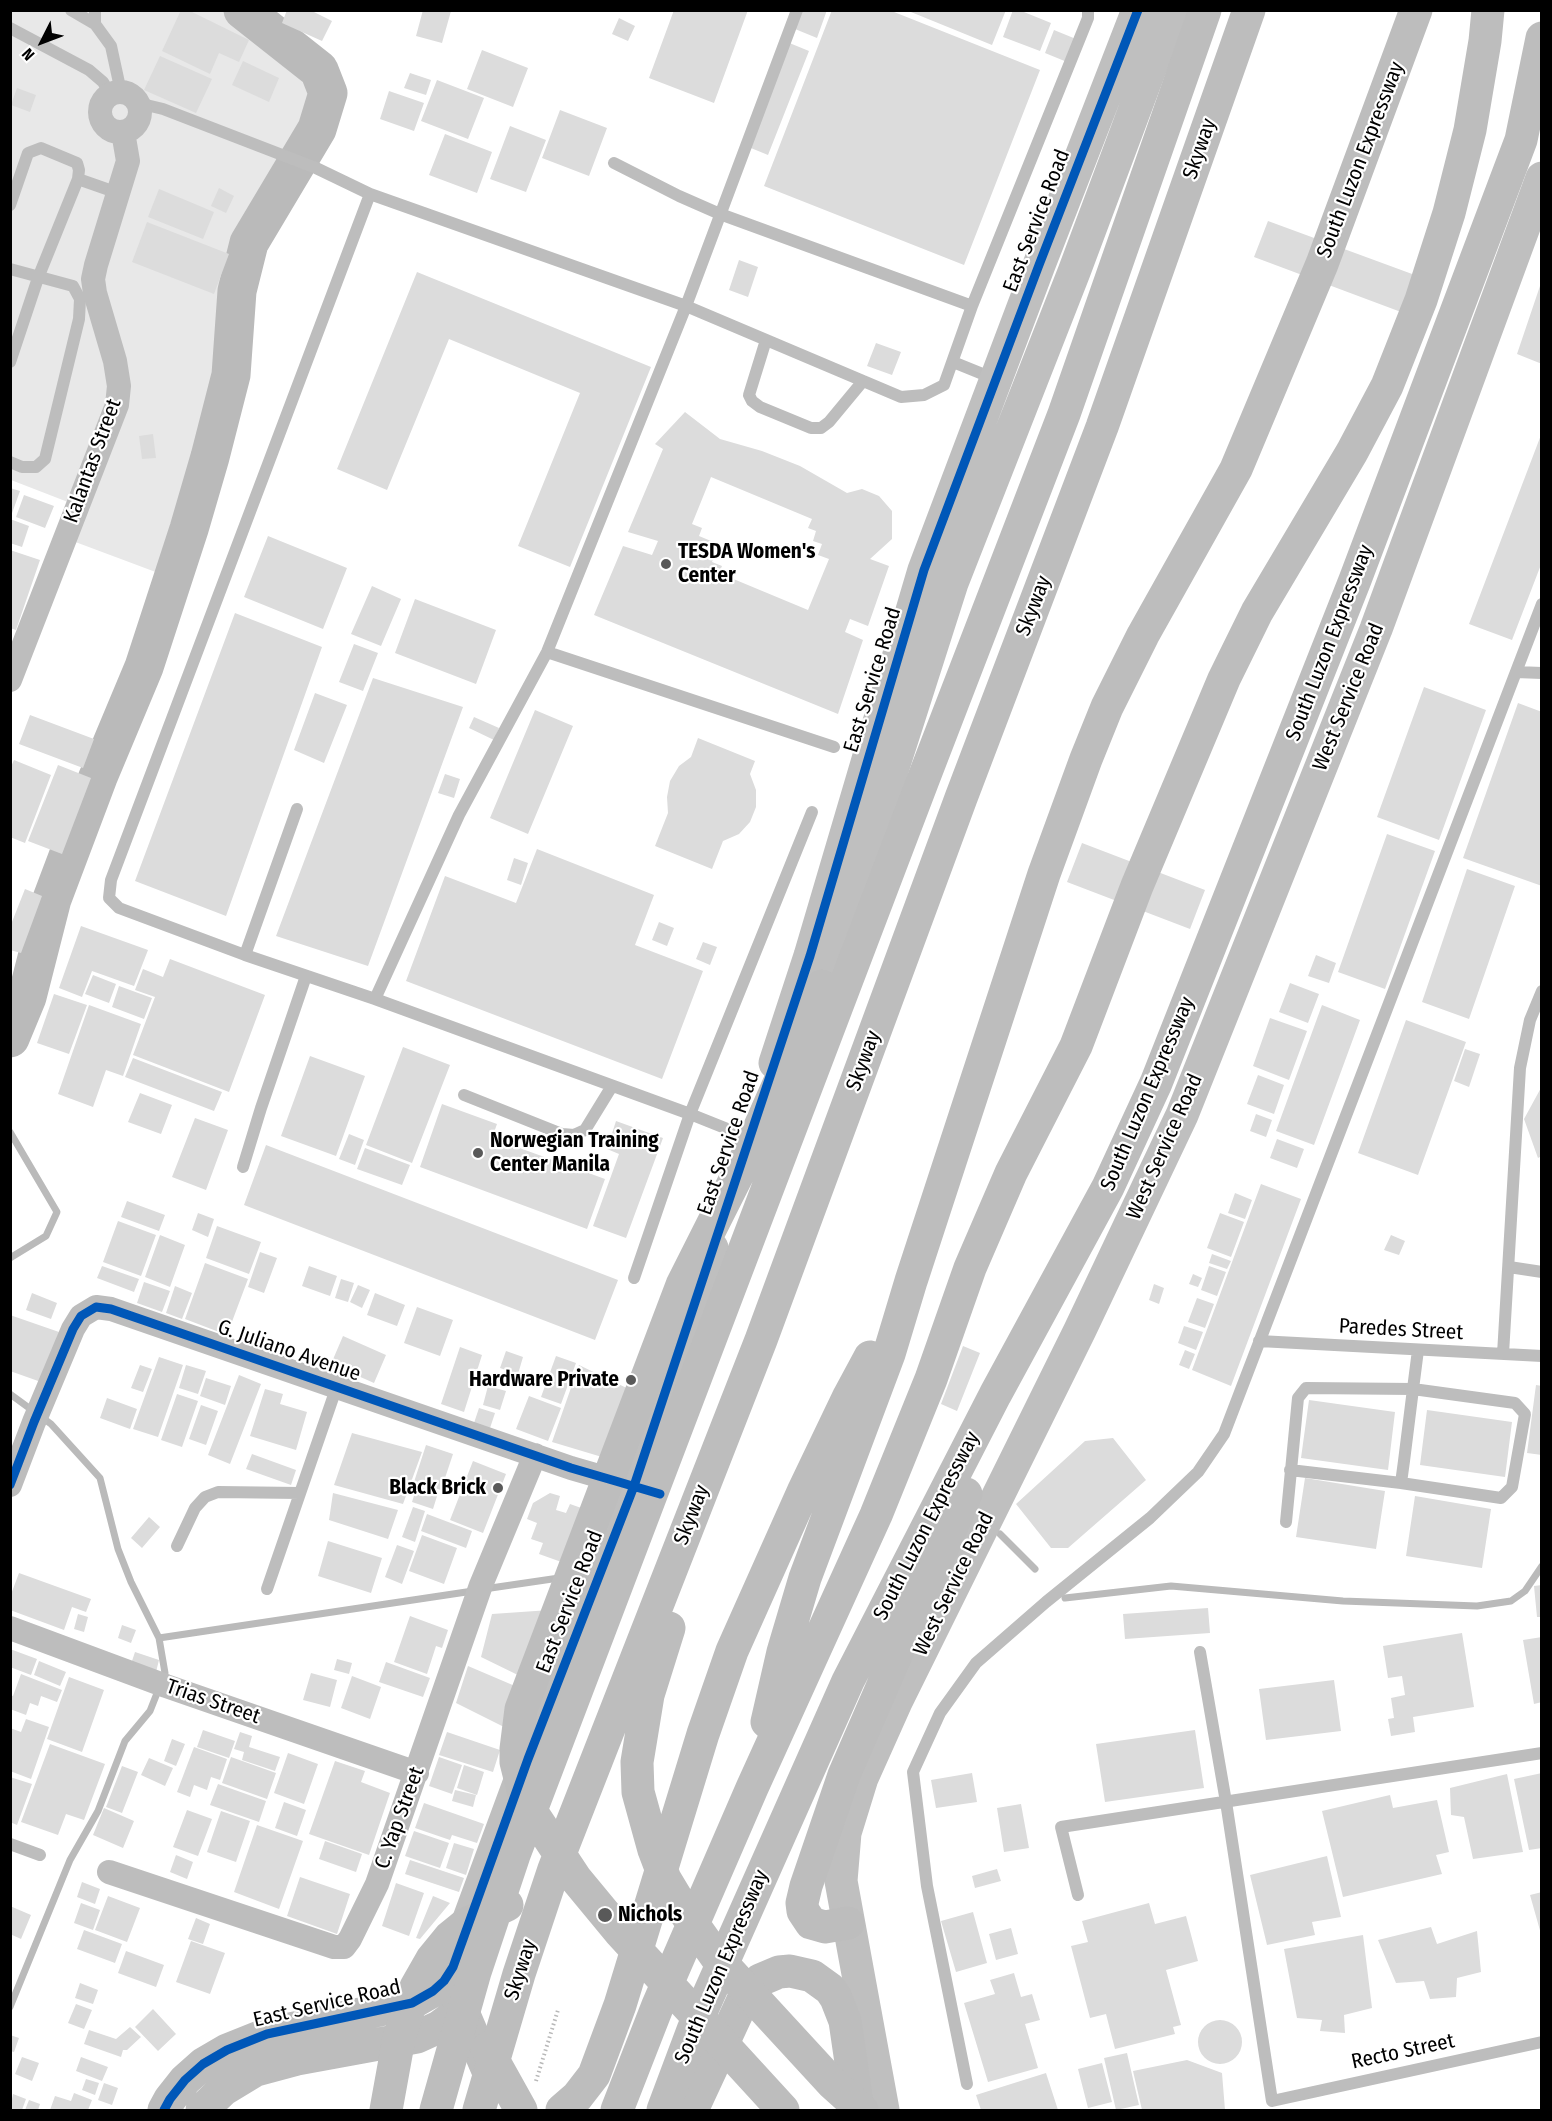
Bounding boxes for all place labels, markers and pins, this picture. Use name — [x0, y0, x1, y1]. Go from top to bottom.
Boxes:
place label: TESDA Women's Center — [678, 539, 815, 589]
marker: TESDA Women's Center — [659, 557, 673, 571]
place label: Norwegian Training Center Manila — [490, 1128, 659, 1178]
marker: Norwegian Training Center Manila — [471, 1146, 485, 1160]
place label: Hardware Private — [469, 1367, 619, 1393]
marker: Hardware Private — [624, 1373, 638, 1387]
place label: Black Brick — [389, 1475, 486, 1501]
marker: Black Brick — [491, 1481, 505, 1495]
place label: Nichols — [618, 1902, 682, 1928]
marker: Nichols — [596, 1906, 614, 1924]

